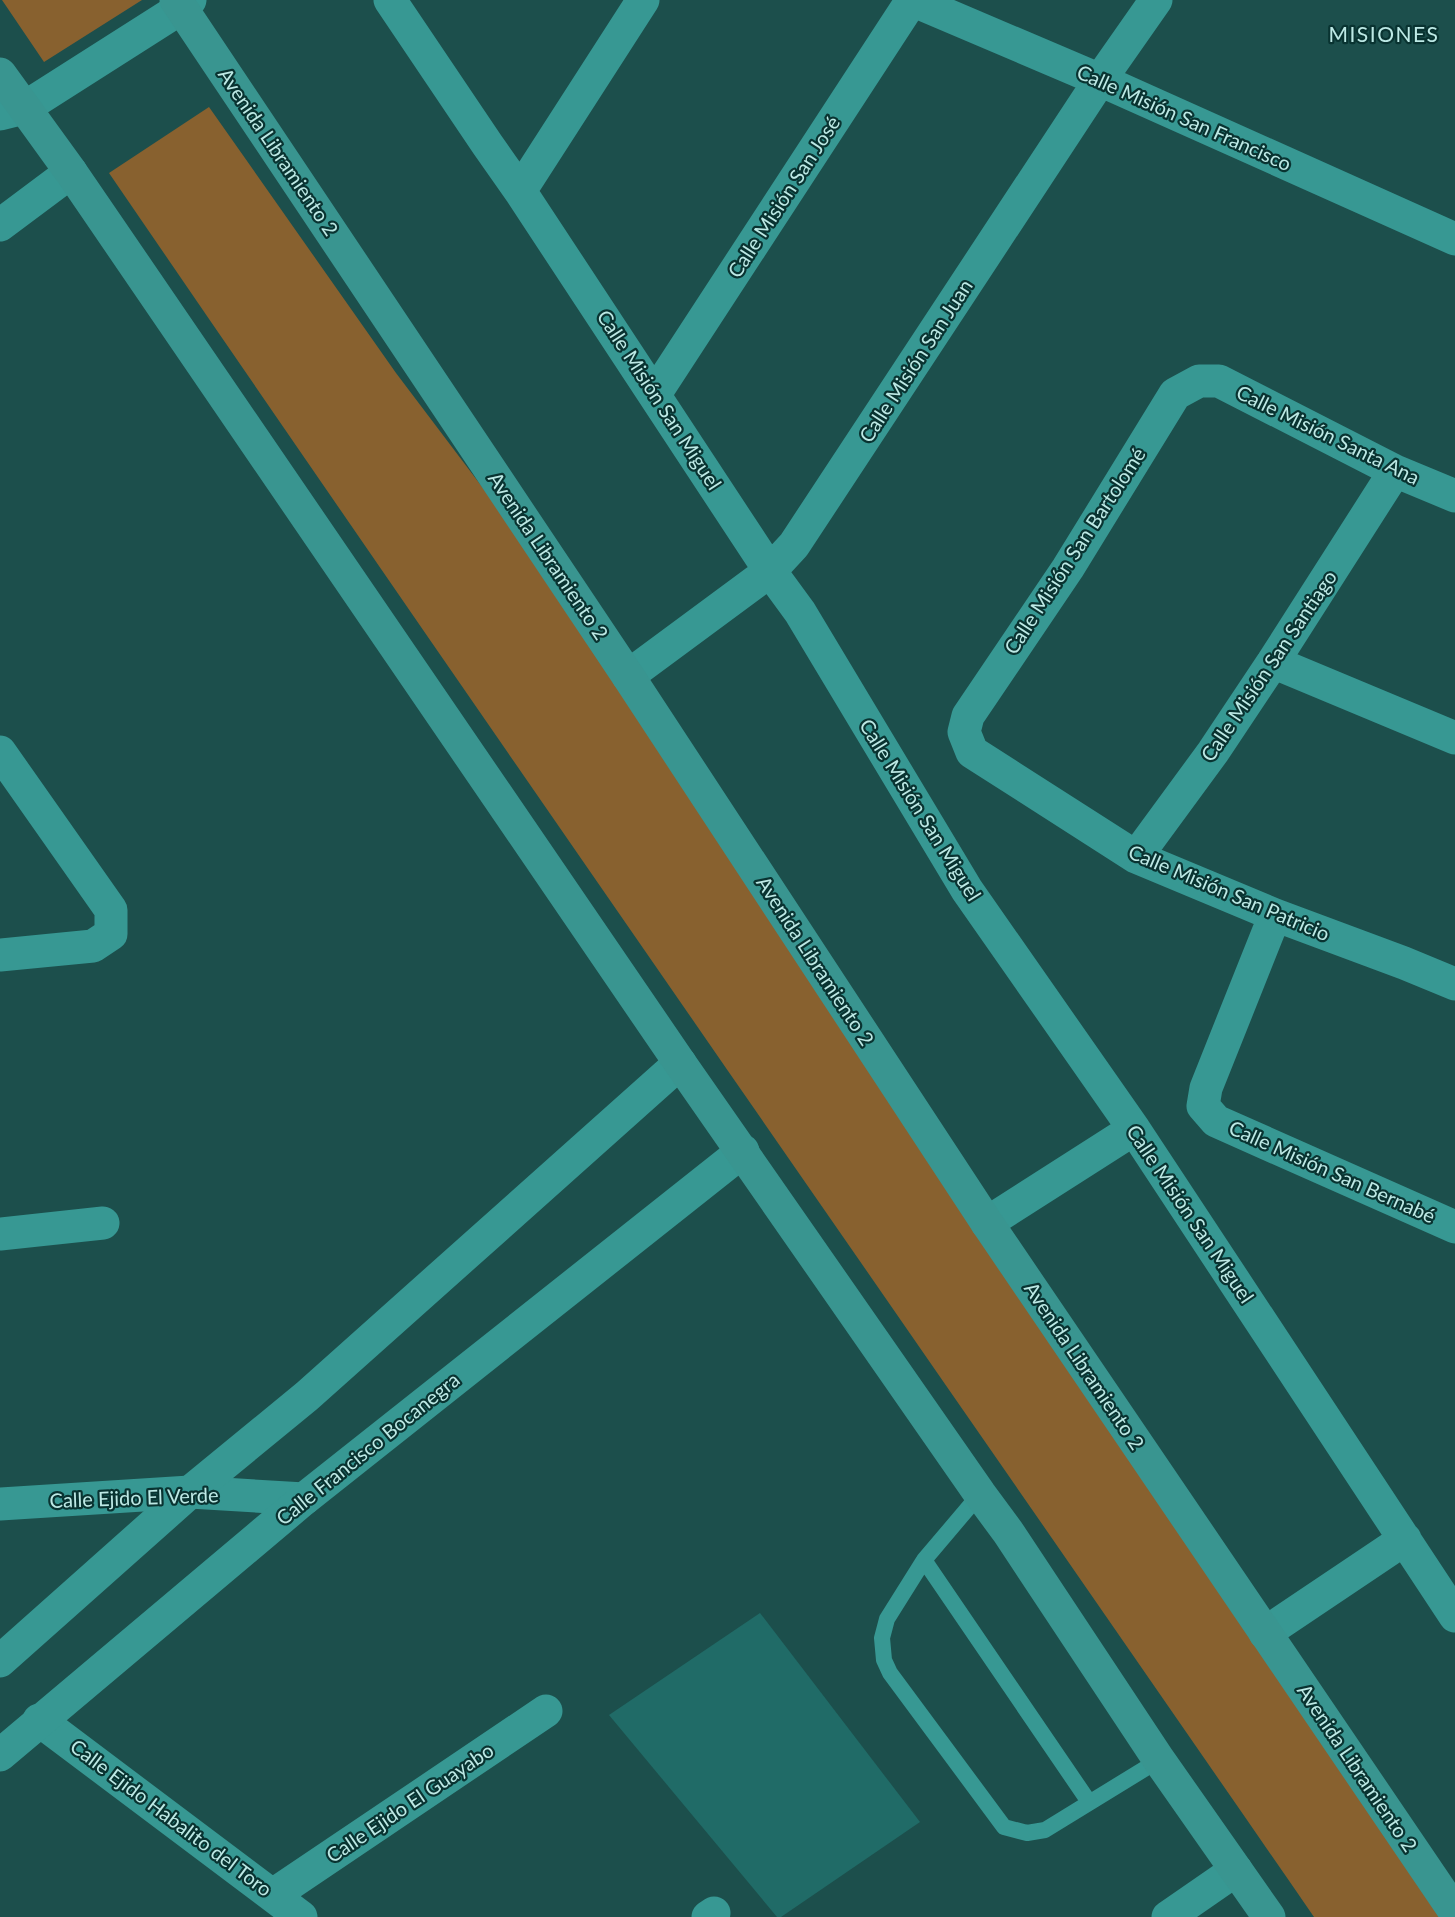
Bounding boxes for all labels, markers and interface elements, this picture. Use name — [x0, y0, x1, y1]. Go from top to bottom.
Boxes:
district label: MISIONES — [1328, 21, 1440, 46]
street label: Calle Misión San Francisco — [1074, 59, 1295, 175]
street label: Avenida Libramiento 2 — [214, 63, 344, 240]
street label: Calle Misión San José — [722, 111, 844, 282]
street label: Calle Misión San Juan — [853, 274, 977, 446]
street label: Calle Misión San Miguel — [593, 305, 727, 494]
street label: Calle Misión Santa Ana — [1233, 379, 1424, 489]
street label: Calle Misión San Bartolomé — [998, 443, 1150, 658]
street label: Avenida Libramiento 2 — [484, 467, 614, 644]
street label: Calle Misión San Santiago — [1195, 565, 1341, 765]
street label: Calle Misión San Miguel — [855, 714, 987, 905]
street label: Calle Misión San Patricio — [1125, 839, 1334, 945]
street label: Avenida Libramiento 2 — [752, 871, 880, 1050]
street label: Calle Misión San Bernabé — [1226, 1115, 1439, 1227]
street label: Calle Misión San Miguel — [1122, 1120, 1259, 1307]
street label: Avenida Libramiento 2 — [1020, 1277, 1150, 1454]
street label: Calle Francisco Bocanegra — [271, 1367, 464, 1530]
street label: Calle Ejido El Verde — [49, 1482, 219, 1512]
street label: Avenida Libramiento 2 — [1293, 1679, 1423, 1856]
street label: Calle Ejido Habalito del Toro — [66, 1734, 277, 1901]
street label: Calle Ejido El Guayabo — [321, 1737, 498, 1867]

